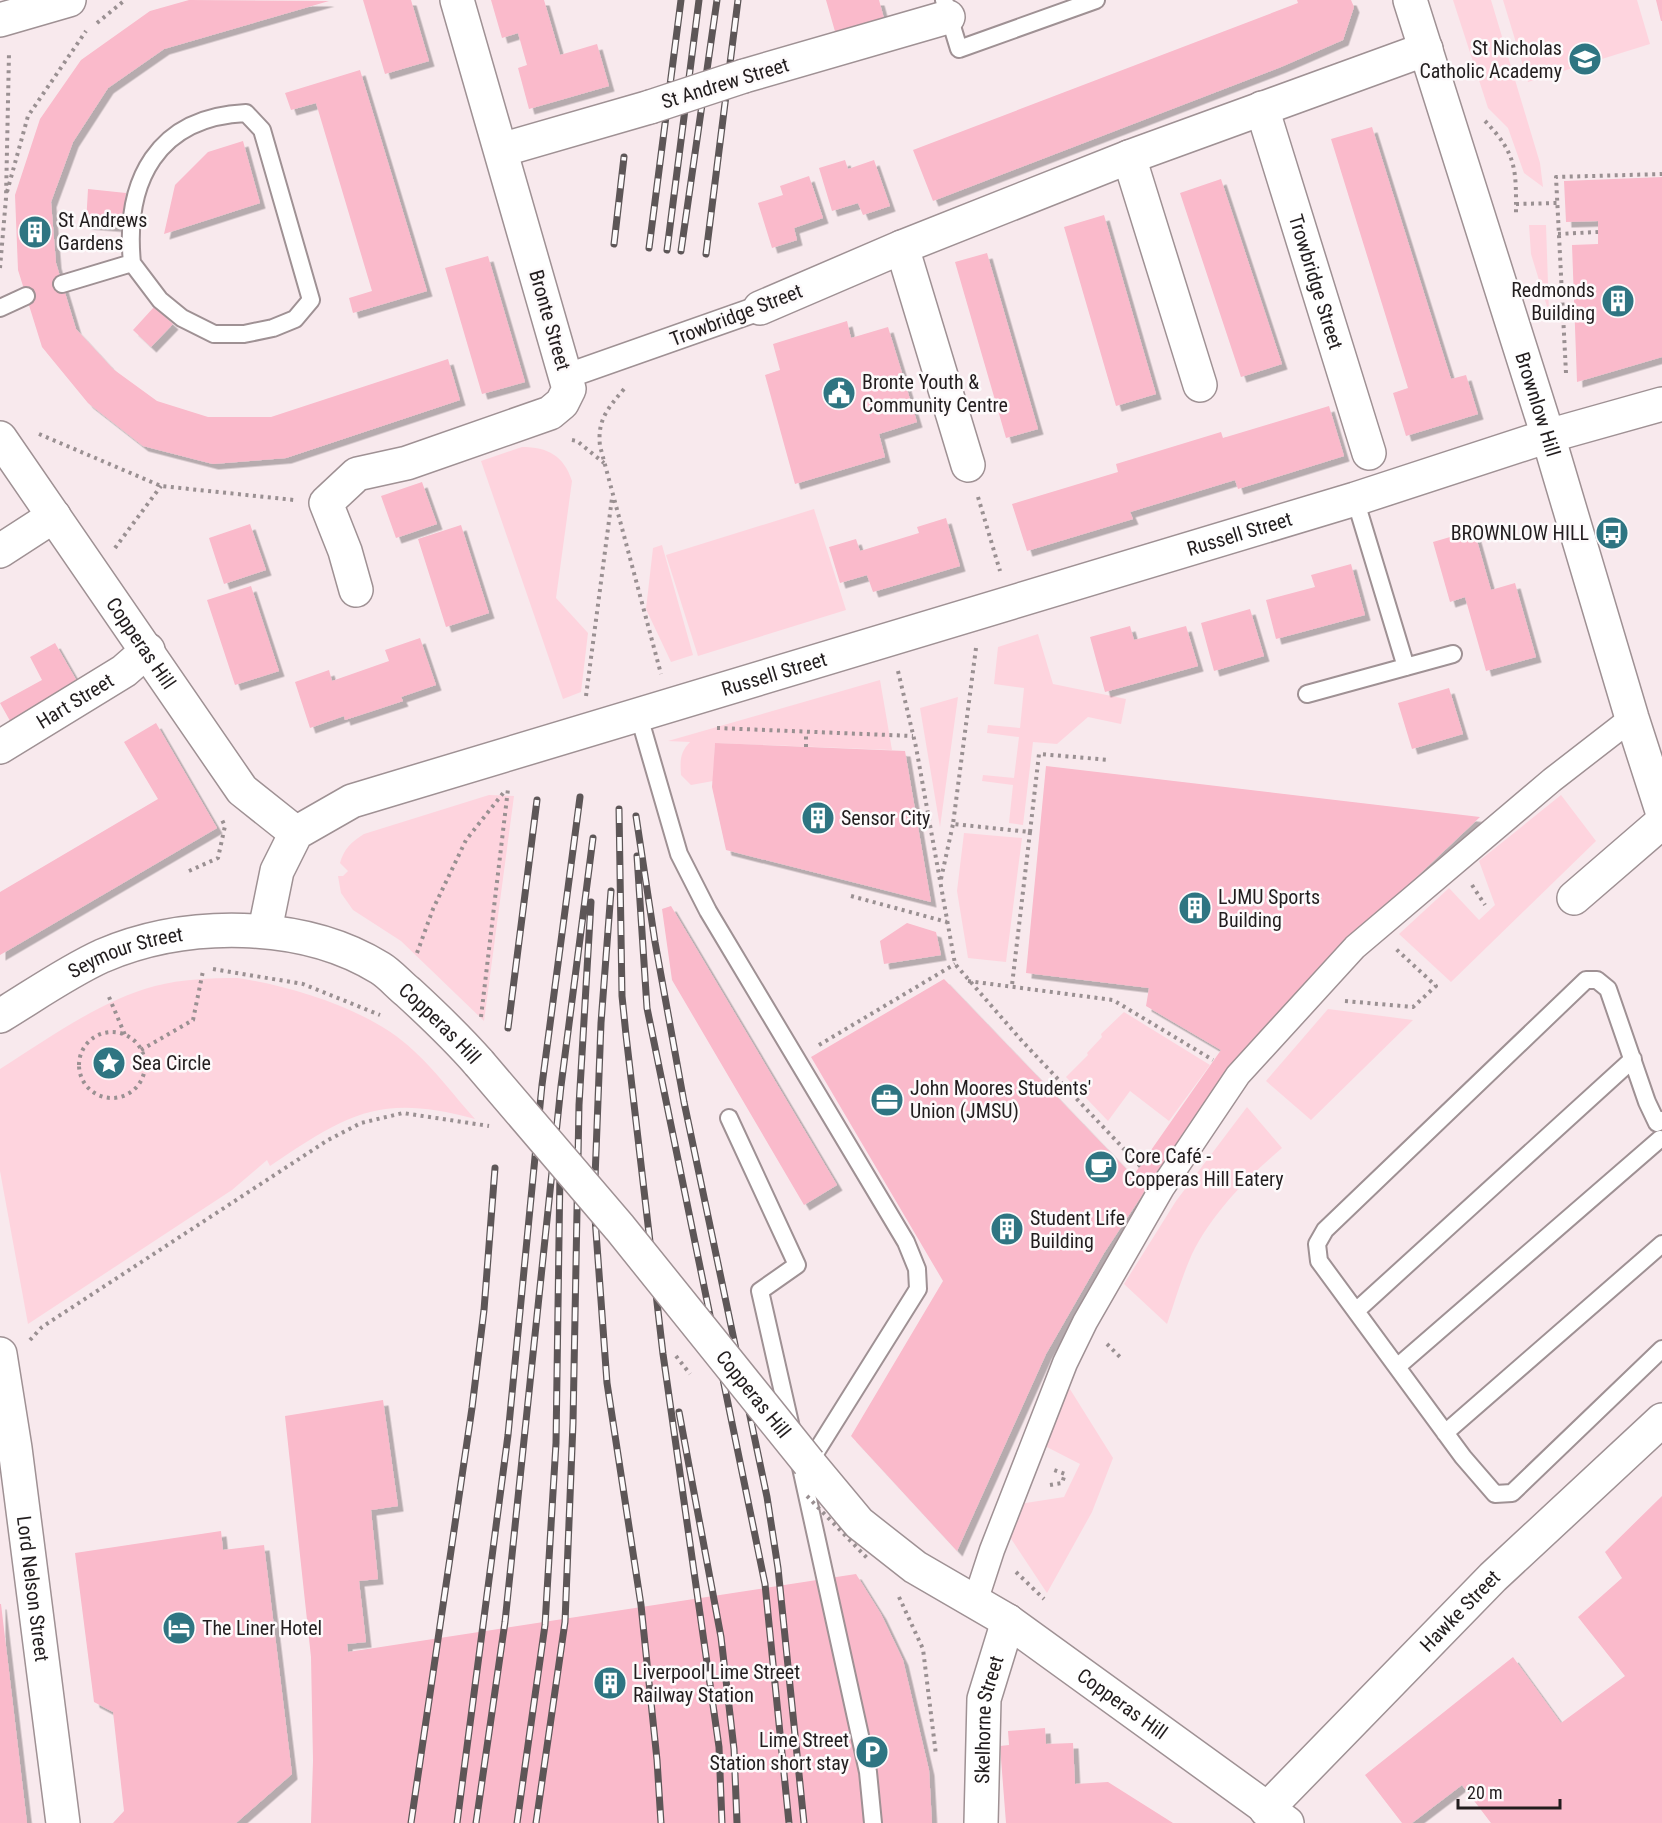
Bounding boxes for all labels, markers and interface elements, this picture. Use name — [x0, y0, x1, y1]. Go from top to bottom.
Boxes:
place label: St Nicholas Catholic Academy — [1419, 36, 1562, 83]
school or university icon: St Nicholas Catholic Academy — [1567, 41, 1603, 77]
street label: St Andrew Street — [658, 52, 792, 114]
place label: St Andrews Gardens — [58, 208, 147, 255]
street label: Trowbridge Street — [1284, 211, 1348, 352]
building icon: St Andrews Gardens — [17, 214, 53, 250]
street label: Bronte Street — [524, 267, 576, 373]
place label: Redmonds Building — [1511, 278, 1595, 325]
street label: Trowbridge Street — [666, 279, 806, 351]
building icon: Redmonds Building — [1600, 283, 1636, 319]
street label: Brownlow Hill — [1510, 349, 1565, 459]
place label: Bronte Youth & Community Centre — [862, 370, 1008, 417]
public building icon: Bronte Youth & Community Centre — [821, 375, 857, 411]
street label: Russell Street — [1184, 507, 1295, 561]
bus stop icon: BROWNLOW HILL — [1594, 515, 1630, 551]
place label: BROWNLOW HILL — [1451, 521, 1589, 545]
street label: Copperas Hill — [101, 593, 181, 694]
street label: Russell Street — [719, 647, 830, 701]
street label: Hart Street — [32, 668, 118, 734]
building icon: Sensor City — [800, 800, 836, 836]
place label: Sensor City — [841, 806, 930, 830]
place label: LJMU Sports Building — [1218, 885, 1320, 932]
building icon: LJMU Sports Building — [1177, 890, 1213, 926]
street label: Seymour Street — [64, 922, 184, 983]
street label: Copperas Hill — [394, 978, 486, 1069]
place icon: Sea Circle — [91, 1045, 127, 1081]
place label: Sea Circle — [132, 1051, 211, 1075]
place label: John Moores Students' Union (JMSU) — [910, 1076, 1091, 1123]
office icon: John Moores Students' Union (JMSU) — [869, 1082, 905, 1118]
place label: Core Café - Copperas Hill Eatery — [1124, 1144, 1284, 1191]
cafe icon: Core Café - Copperas Hill Eatery — [1083, 1149, 1119, 1185]
place label: Student Life Building — [1030, 1206, 1125, 1253]
building icon: Student Life Building — [989, 1211, 1025, 1247]
street label: Copperas Hill — [711, 1345, 796, 1443]
street label: Lord Nelson Street — [12, 1514, 54, 1663]
street label: Hawke Street — [1415, 1565, 1505, 1657]
hotel icon: The Liner Hotel — [161, 1610, 197, 1646]
place label: The Liner Hotel — [202, 1616, 322, 1640]
street label: Skelhorne Street — [970, 1653, 1009, 1784]
place label: Liverpool Lime Street Railway Station — [633, 1660, 800, 1707]
street label: Copperas Hill — [1072, 1663, 1172, 1744]
building icon: Liverpool Lime Street Railway Station — [592, 1665, 628, 1701]
place label: Lime Street Station short stay — [710, 1728, 849, 1775]
parking icon: Lime Street Station short stay — [854, 1734, 890, 1770]
scale bar — [1458, 1772, 1560, 1810]
text: 20 m — [1467, 1782, 1502, 1803]

